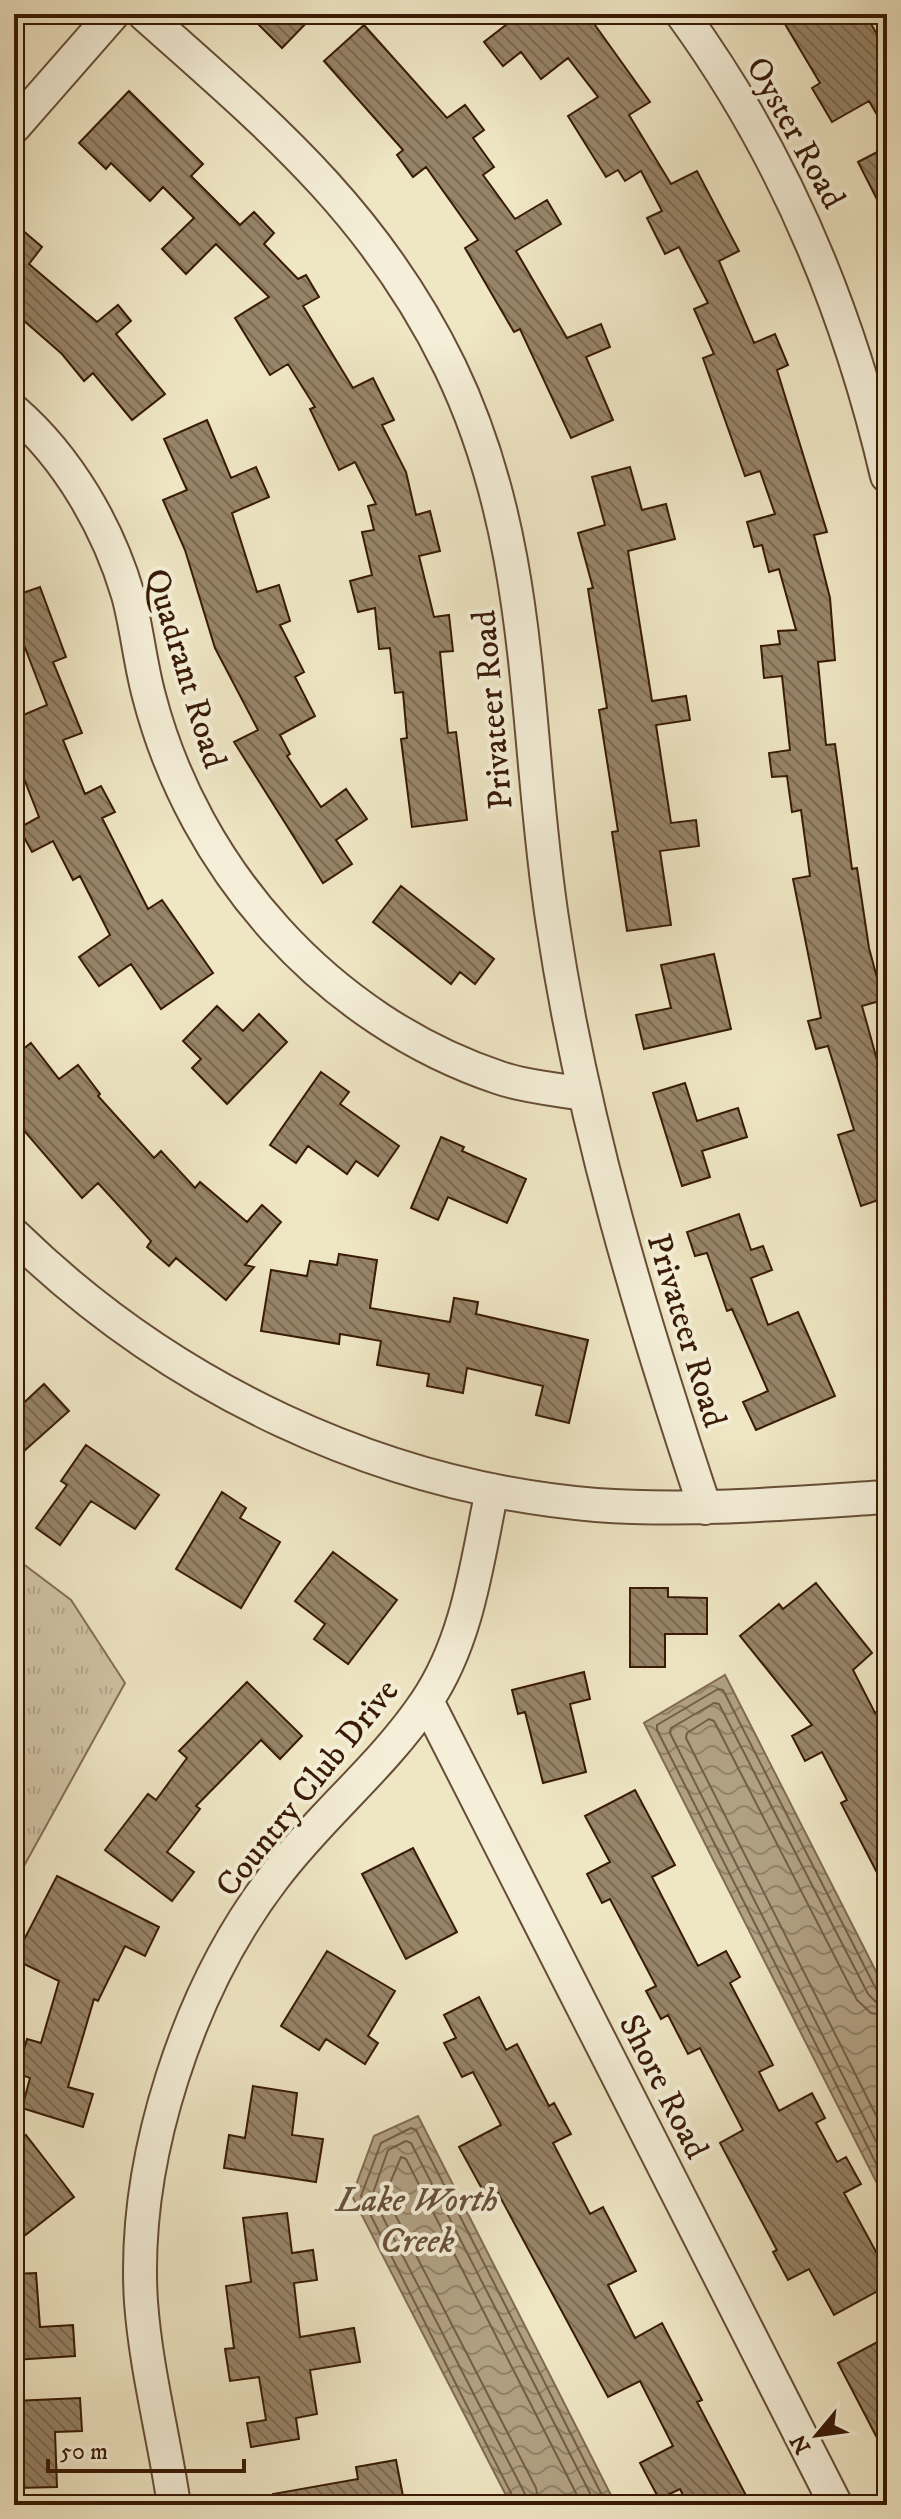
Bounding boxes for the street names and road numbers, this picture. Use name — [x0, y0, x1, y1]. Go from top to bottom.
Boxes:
street label: Oyster Road — [736, 50, 854, 216]
street label: Quadrant Road — [135, 564, 235, 773]
street label: Privateer Road — [463, 608, 523, 811]
street label: Privateer Road — [637, 1229, 735, 1432]
street label: Country Club Drive — [207, 1671, 408, 1906]
street label: Shore Road — [609, 2008, 717, 2166]

